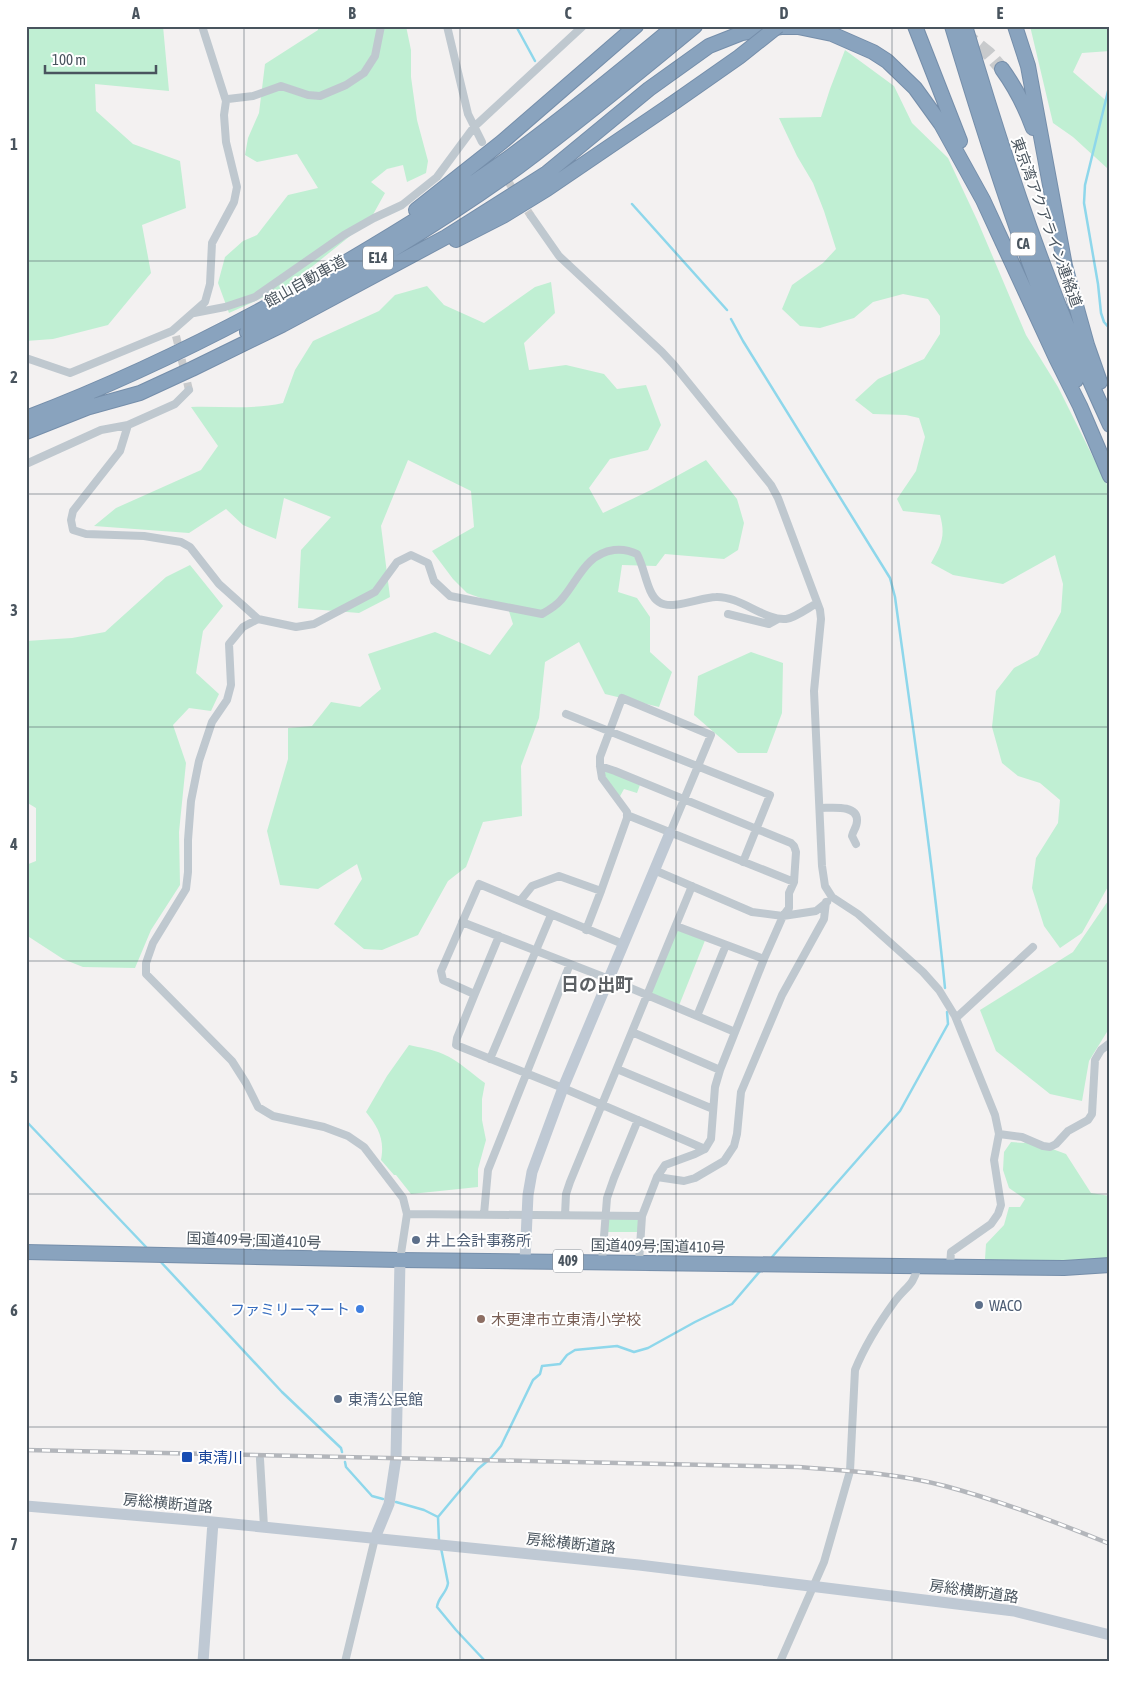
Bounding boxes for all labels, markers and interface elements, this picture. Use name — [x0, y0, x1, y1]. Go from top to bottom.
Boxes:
text: A — [131, 4, 140, 22]
text: B — [348, 4, 356, 22]
text: C — [564, 4, 572, 22]
text: D — [780, 4, 789, 22]
text: E — [997, 4, 1004, 22]
scale bar — [45, 42, 156, 74]
text: 100 m — [52, 51, 86, 68]
text: 1 — [10, 135, 18, 153]
street label: 東京湾アクアライン連絡道 — [1008, 135, 1086, 309]
road number: CA — [1010, 232, 1036, 255]
road number: E14 — [363, 247, 393, 270]
street label: 館山自動車道 — [262, 252, 348, 310]
text: 2 — [10, 368, 18, 386]
text: 3 — [10, 601, 18, 619]
text: 4 — [9, 835, 18, 853]
district label: 日の出町 — [561, 974, 633, 995]
text: 5 — [10, 1068, 18, 1086]
street label: 国道409号;国道410号 — [186, 1229, 322, 1251]
place label: 井上会計事務所 — [426, 1232, 531, 1249]
marker: 井上会計事務所 — [410, 1234, 422, 1246]
street label: 国道409号;国道410号 — [590, 1236, 726, 1256]
road number: 409 — [553, 1250, 583, 1272]
place label: WACO — [989, 1297, 1022, 1314]
marker: WACO — [973, 1299, 985, 1311]
text: 6 — [10, 1301, 18, 1319]
place label: ファミリーマート — [230, 1301, 350, 1318]
marker: ファミリーマート — [354, 1303, 366, 1315]
place label: 木更津市立東清小学校 — [491, 1311, 641, 1328]
marker: 木更津市立東清小学校 — [475, 1313, 487, 1325]
place label: 東清公民館 — [348, 1391, 423, 1408]
marker: 東清公民館 — [332, 1393, 344, 1405]
place label: 東清川 — [198, 1449, 243, 1466]
marker: 東清川 — [180, 1450, 194, 1464]
street label: 房総横断道路 — [122, 1491, 214, 1515]
street label: 房総横断道路 — [525, 1530, 617, 1556]
text: 7 — [10, 1535, 18, 1553]
street label: 房総横断道路 — [928, 1576, 1020, 1606]

